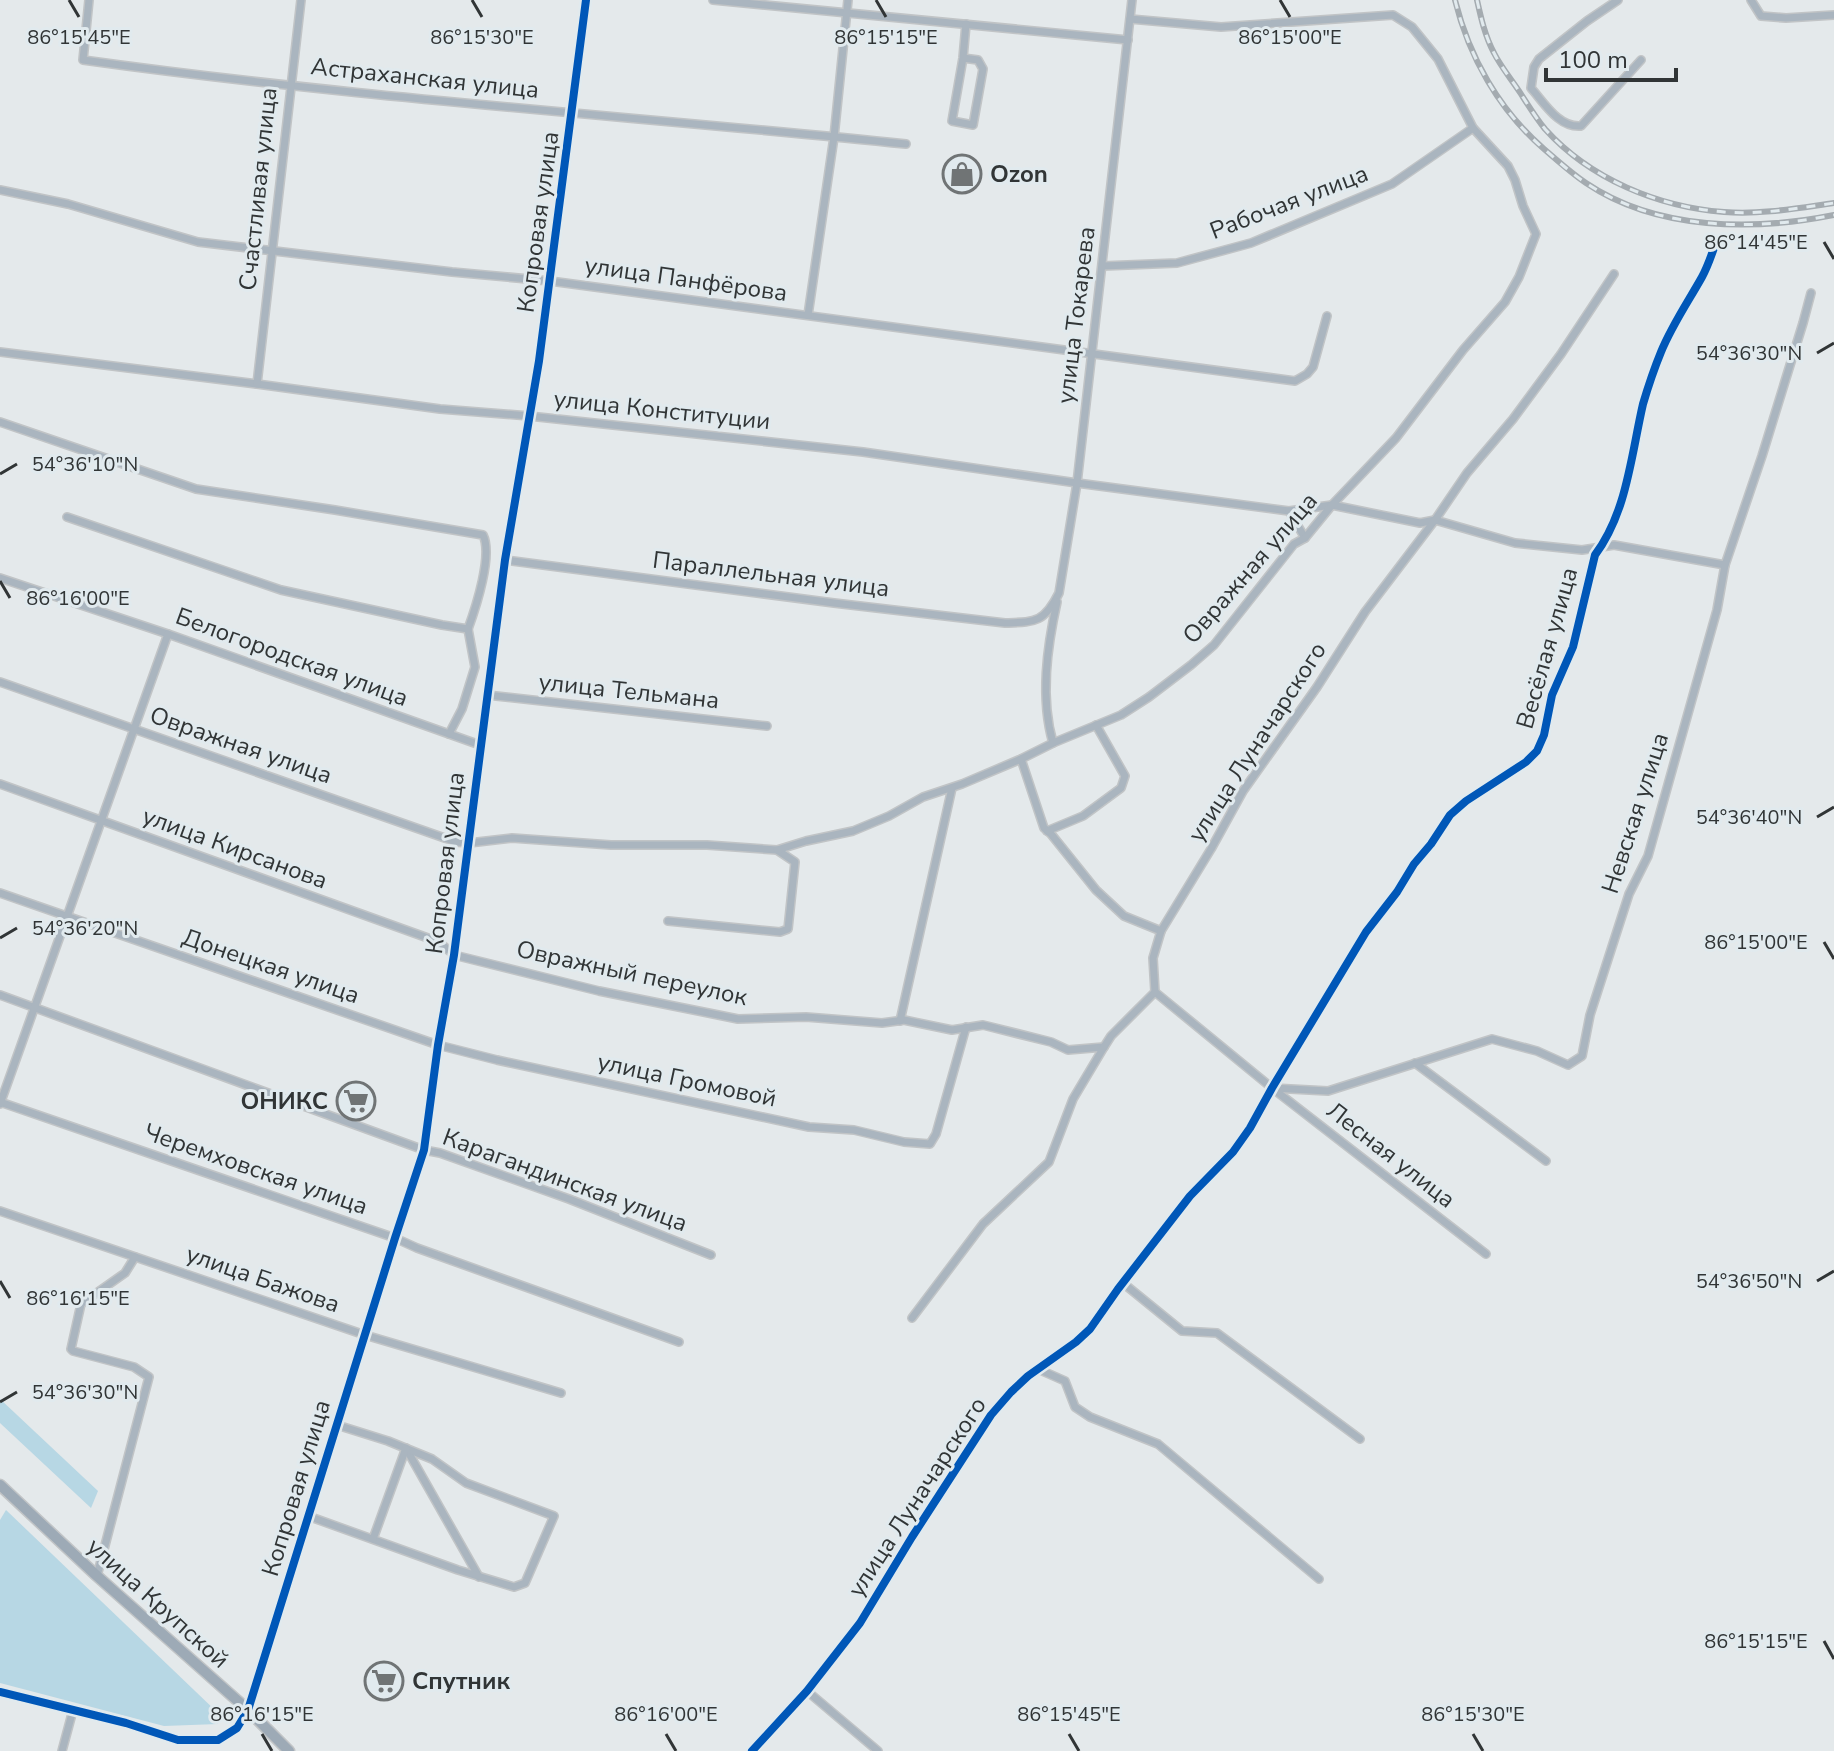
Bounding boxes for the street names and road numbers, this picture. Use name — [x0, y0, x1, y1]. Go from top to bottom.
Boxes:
street label: Астраханская улица — [309, 50, 541, 106]
street label: Счастливая улица — [231, 86, 285, 292]
street label: Копровая улица — [509, 129, 567, 315]
street label: Рабочая улица — [1205, 157, 1373, 247]
street label: улица Токарева — [1049, 225, 1103, 405]
street label: улица Панфёрова — [583, 249, 789, 309]
street label: улица Конституции — [552, 383, 772, 437]
street label: Овражная улица — [1175, 486, 1325, 650]
street label: Параллельная улица — [651, 544, 891, 604]
street label: Весёлая улица — [1509, 564, 1585, 732]
street label: Белогородская улица — [171, 600, 413, 714]
street label: улица Луначарского — [1180, 636, 1334, 848]
street label: улица Тельмана — [537, 666, 721, 716]
street label: Овражная улица — [146, 699, 336, 791]
street label: Невская улица — [1594, 728, 1676, 898]
street label: Копровая улица — [418, 770, 472, 956]
street label: улица Кирсанова — [138, 800, 332, 896]
street label: Донецкая улица — [178, 921, 364, 1011]
street label: Овражный переулок — [514, 933, 751, 1013]
street label: улица Громовой — [595, 1045, 779, 1115]
street label: Лесная улица — [1320, 1095, 1462, 1215]
street label: Черемховская улица — [140, 1116, 372, 1222]
street label: Карагандинская улица — [438, 1121, 692, 1239]
street label: улица Бажова — [182, 1238, 344, 1320]
street label: улица Луначарского — [840, 1391, 994, 1603]
street label: Копровая улица — [254, 1396, 338, 1580]
street label: улица Крупской — [80, 1531, 236, 1675]

